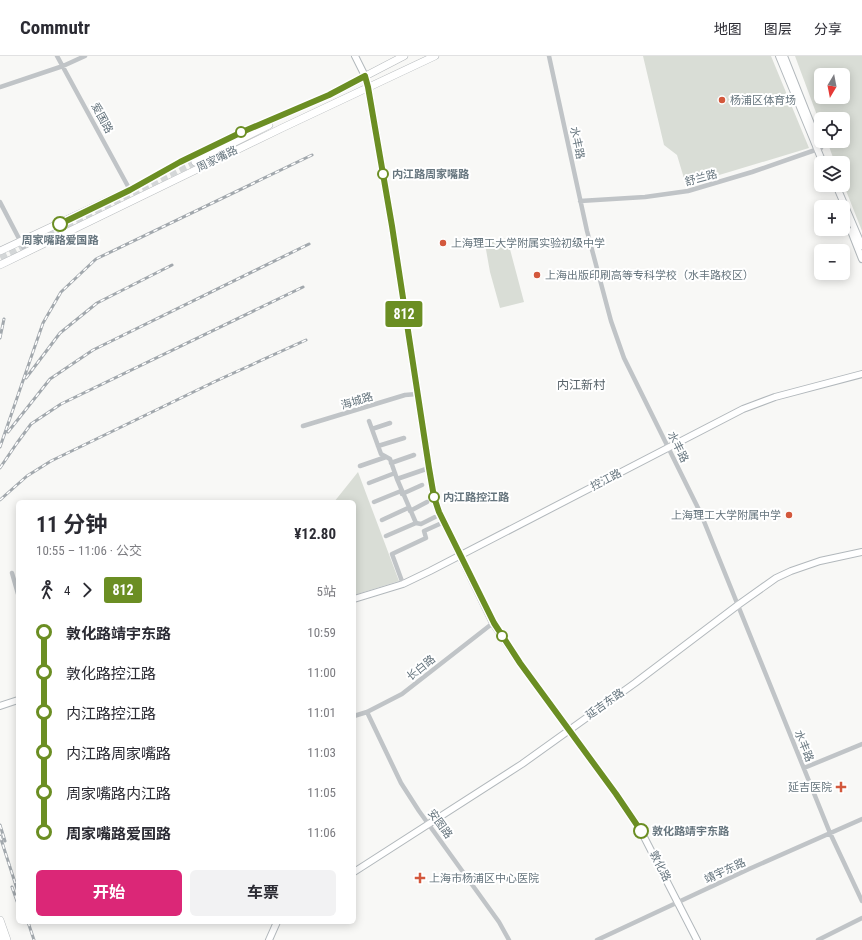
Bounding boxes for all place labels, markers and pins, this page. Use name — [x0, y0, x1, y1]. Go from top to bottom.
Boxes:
place label: 杨浦区体育场 — [730, 94, 796, 107]
marker: 杨浦区体育场 — [717, 95, 727, 105]
unlabelled marker — [235, 126, 247, 138]
marker: 内江路周家嘴路 — [377, 168, 389, 180]
place label: 内江路周家嘴路 — [392, 168, 470, 181]
marker: 周家嘴路爱国路 — [52, 216, 68, 232]
place label: 周家嘴路爱国路 — [22, 234, 99, 247]
place label: 上海理工大学附属实验初级中学 — [451, 237, 605, 250]
marker: 上海理工大学附属实验初级中学 — [438, 238, 448, 248]
place label: 上海出版印刷高等专科学校（水丰路校区） — [545, 269, 754, 282]
marker: 上海出版印刷高等专科学校（水丰路校区） — [532, 270, 542, 280]
marker: 内江路控江路 — [428, 491, 440, 503]
place label: 内江路控江路 — [443, 491, 510, 504]
place label: 上海理工大学附属中学 — [671, 509, 781, 522]
marker: 上海理工大学附属中学 — [784, 510, 794, 520]
unlabelled marker — [496, 630, 508, 642]
place label: 延吉医院 — [788, 781, 832, 794]
marker: 延吉医院 — [835, 781, 847, 793]
marker: 敦化路靖宇东路 — [633, 823, 649, 839]
place label: 敦化路靖宇东路 — [652, 825, 730, 838]
marker: 上海市杨浦区中心医院 — [414, 872, 426, 884]
place label: 上海市杨浦区中心医院 — [429, 872, 539, 885]

